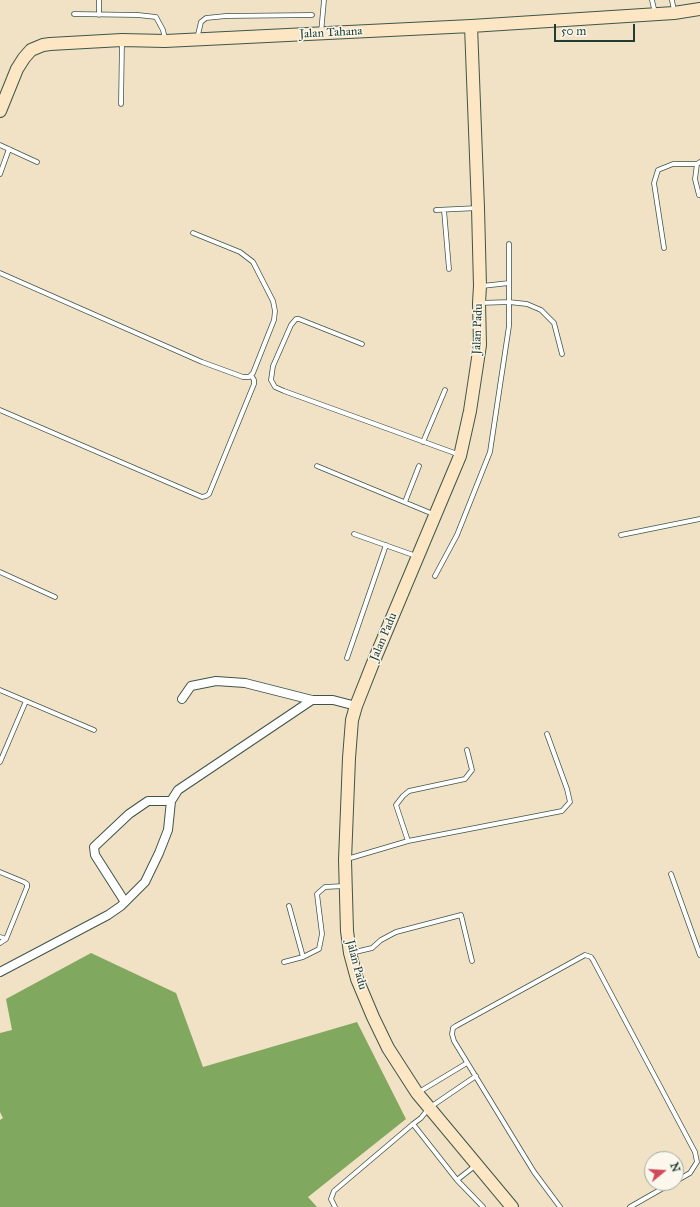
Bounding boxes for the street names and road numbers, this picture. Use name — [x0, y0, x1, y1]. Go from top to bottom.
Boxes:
street label: Jalan Tahana — [299, 24, 363, 42]
street label: Jalan Padu — [470, 303, 486, 355]
street label: Jalan Padu — [367, 611, 401, 663]
street label: Jalan Padu — [342, 938, 370, 992]

